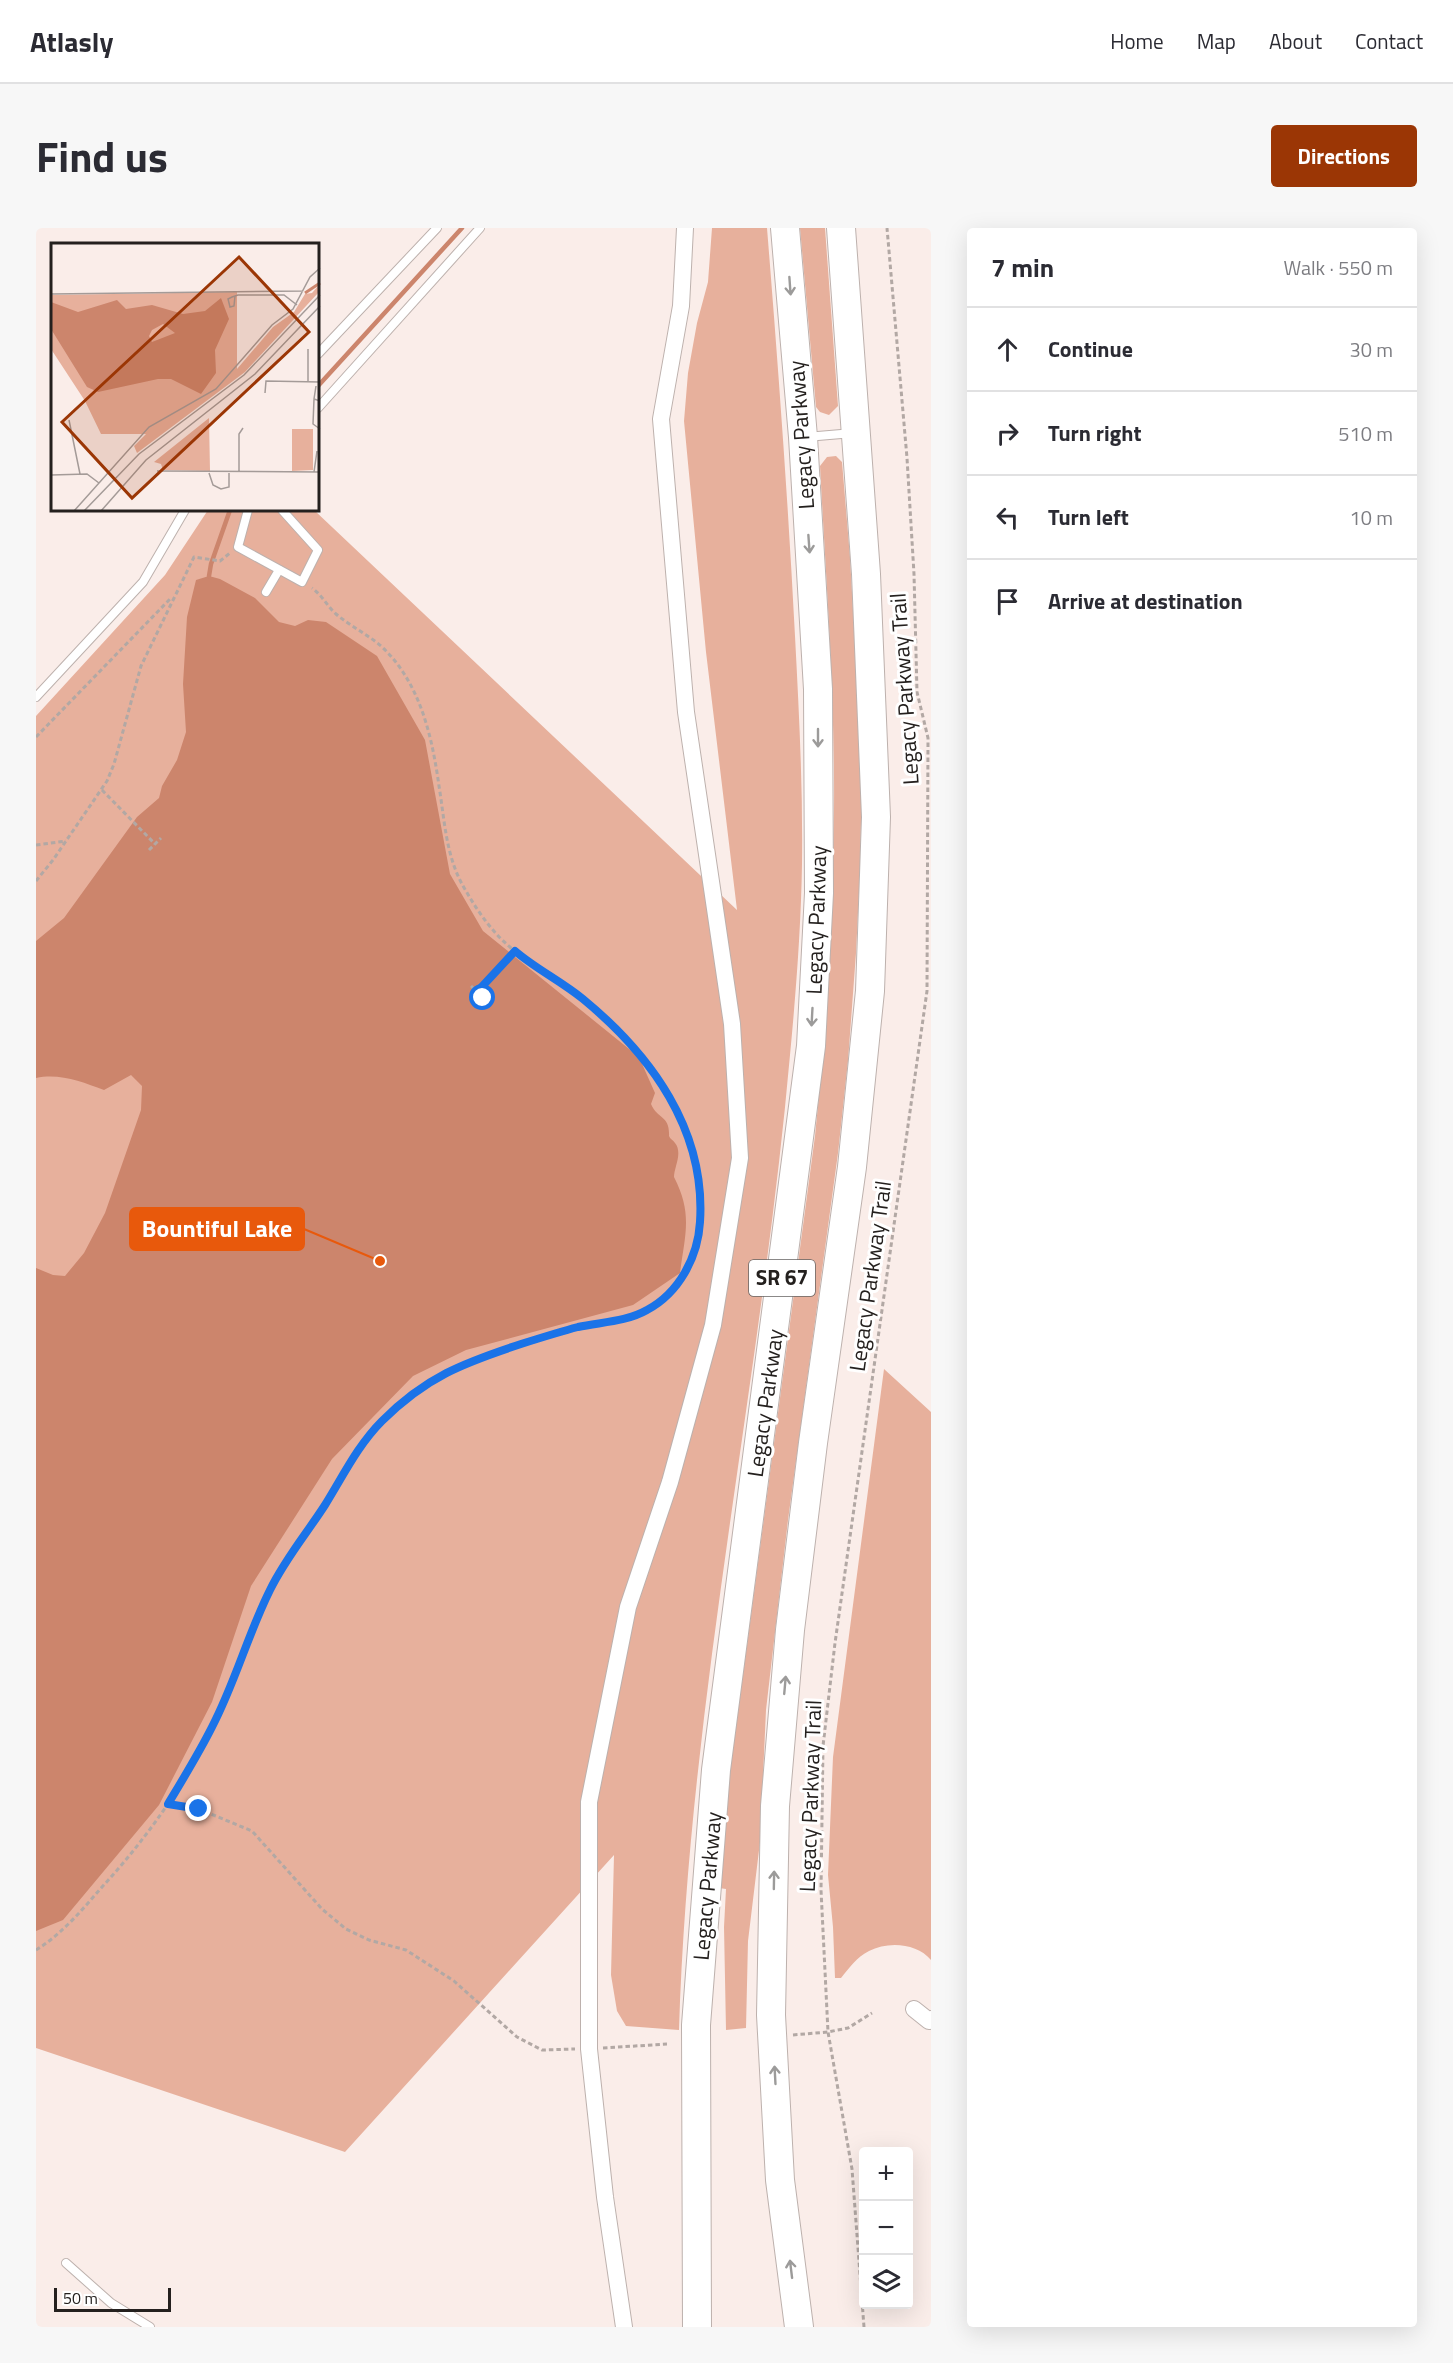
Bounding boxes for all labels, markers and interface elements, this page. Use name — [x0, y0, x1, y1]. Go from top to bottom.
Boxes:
text: Atlasly — [30, 20, 113, 63]
text: Home — [1110, 25, 1164, 57]
text: Map — [1197, 25, 1236, 57]
text: About — [1269, 25, 1322, 57]
text: Contact — [1355, 25, 1423, 57]
text: Find us — [36, 124, 168, 188]
button: Directions — [1271, 125, 1417, 187]
inset map — [51, 243, 320, 512]
text: 7 min — [991, 248, 1054, 287]
text: Walk · 550 m — [1284, 252, 1393, 283]
one-way arrow — [784, 276, 795, 296]
text: Continue — [1048, 332, 1133, 366]
icon: ahead — [991, 333, 1024, 366]
text: 30 m — [1349, 334, 1393, 365]
street label: Legacy Parkway — [779, 359, 823, 511]
text: Turn right — [1048, 416, 1142, 450]
icon: right — [991, 417, 1024, 450]
text: 510 m — [1338, 418, 1393, 449]
text: Turn left — [1048, 500, 1129, 534]
icon: left — [991, 501, 1024, 534]
text: 10 m — [1349, 502, 1393, 533]
one-way arrow — [804, 533, 815, 553]
text: Arrive at destination — [1048, 584, 1243, 618]
icon: arrive — [991, 585, 1024, 618]
street label: Legacy Parkway Trail — [880, 592, 928, 786]
one-way arrow — [812, 728, 824, 748]
street label: Legacy Parkway — [796, 844, 836, 995]
route start — [469, 984, 495, 1010]
one-way arrow — [807, 1007, 818, 1027]
street label: Legacy Parkway Trail — [840, 1178, 900, 1374]
callout: Bountiful Lake — [130, 1208, 304, 1250]
text: Bountiful Lake — [142, 1210, 292, 1246]
road number: SR 67 — [749, 1260, 815, 1296]
street label: Legacy Parkway — [738, 1326, 792, 1479]
one-way arrow — [780, 1676, 791, 1696]
street label: Legacy Parkway Trail — [790, 1699, 830, 1893]
route end — [185, 1795, 211, 1821]
street label: Legacy Parkway — [684, 1810, 730, 1962]
one-way arrow — [768, 1870, 780, 1890]
one-way arrow — [769, 2065, 780, 2085]
map controls — [859, 2147, 913, 2309]
button: + — [859, 2147, 913, 2201]
button: − — [859, 2201, 913, 2255]
button: layers — [859, 2255, 913, 2309]
one-way arrow — [786, 2260, 797, 2279]
scale bar — [54, 2285, 171, 2312]
text: 50 m — [63, 2286, 98, 2310]

